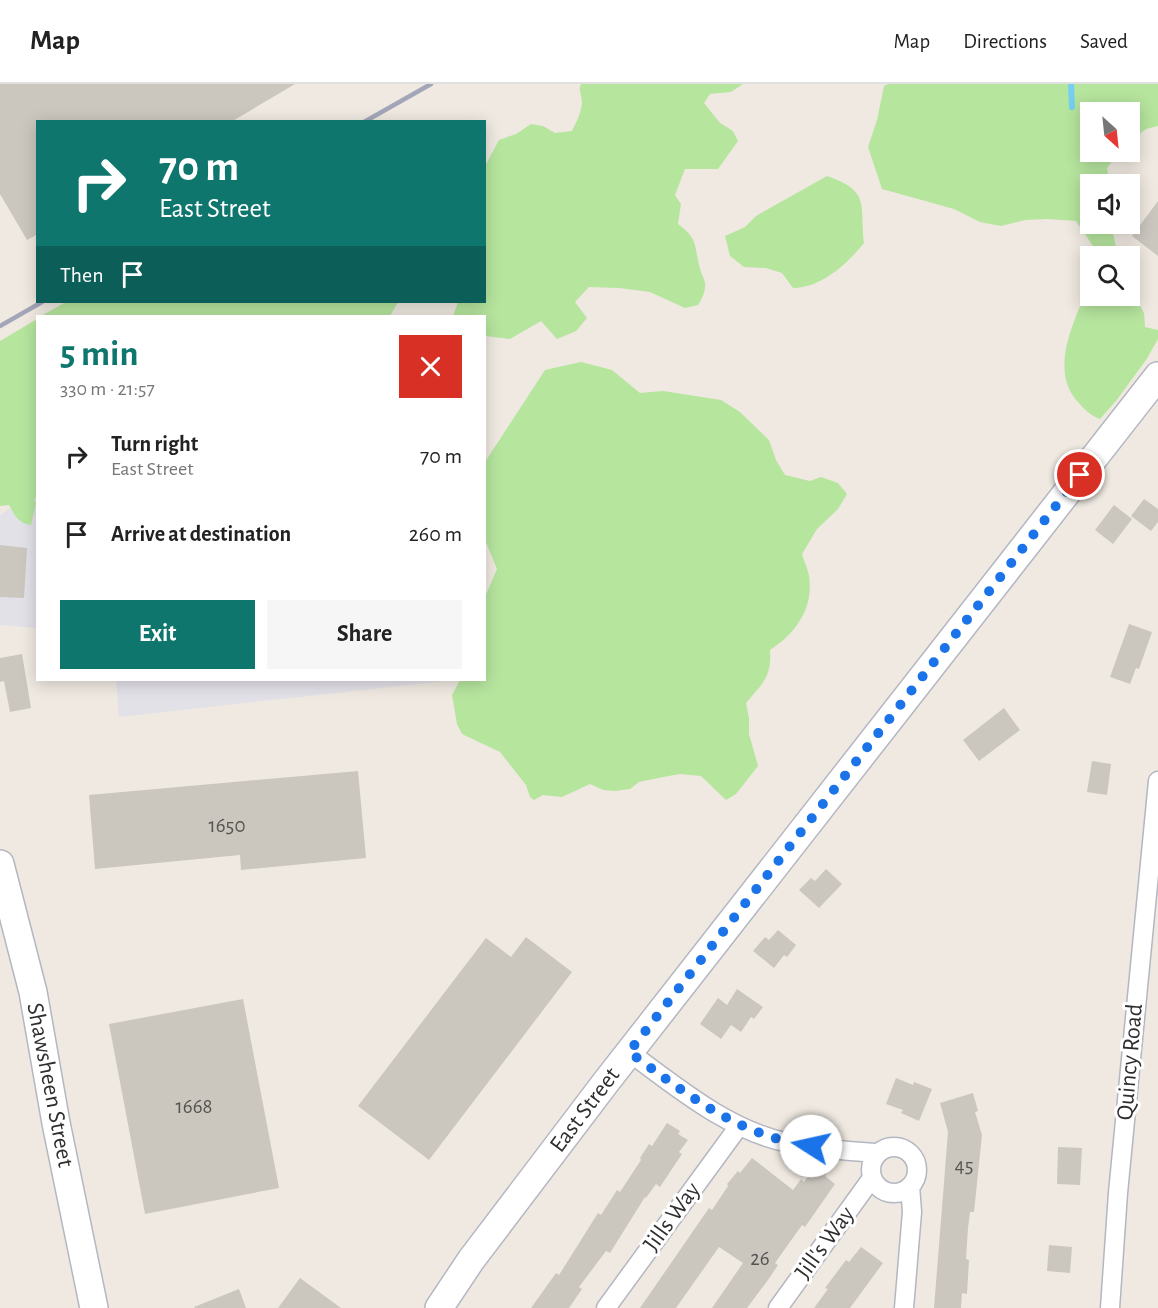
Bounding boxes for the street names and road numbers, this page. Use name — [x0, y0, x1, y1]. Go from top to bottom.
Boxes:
street label: Shawsheen Street — [22, 1001, 78, 1170]
street label: Quincy Road — [1113, 1003, 1147, 1121]
street label: East Street — [546, 1063, 625, 1157]
street label: Jills Way — [639, 1178, 705, 1256]
street label: Jill's Way — [791, 1202, 859, 1284]

